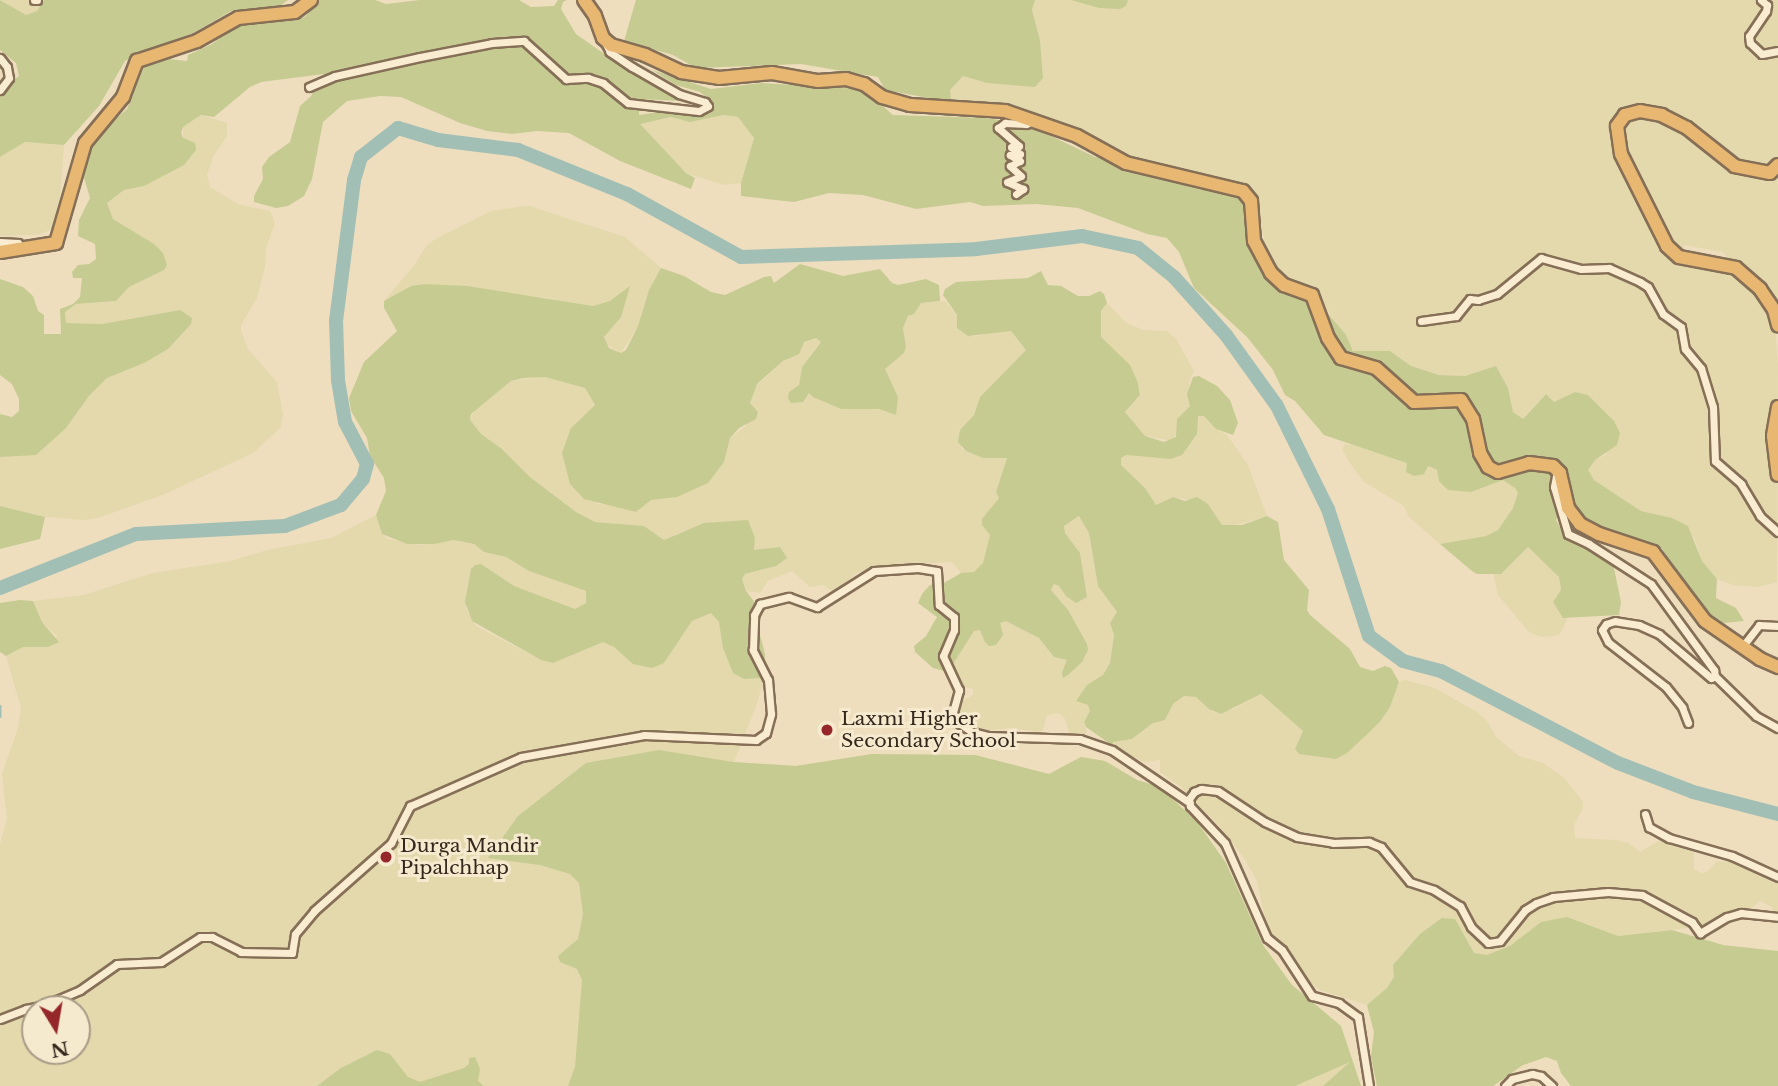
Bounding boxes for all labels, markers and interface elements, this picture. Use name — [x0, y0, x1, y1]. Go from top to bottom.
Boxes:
place label: Laxmi Higher Secondary School — [841, 708, 1016, 752]
marker: Laxmi Higher Secondary School — [819, 722, 835, 738]
place label: Durga Mandir Pipalchhap — [400, 835, 539, 879]
marker: Durga Mandir Pipalchhap — [378, 849, 394, 865]
north arrow — [21, 995, 91, 1065]
text: N — [49, 1036, 71, 1062]

